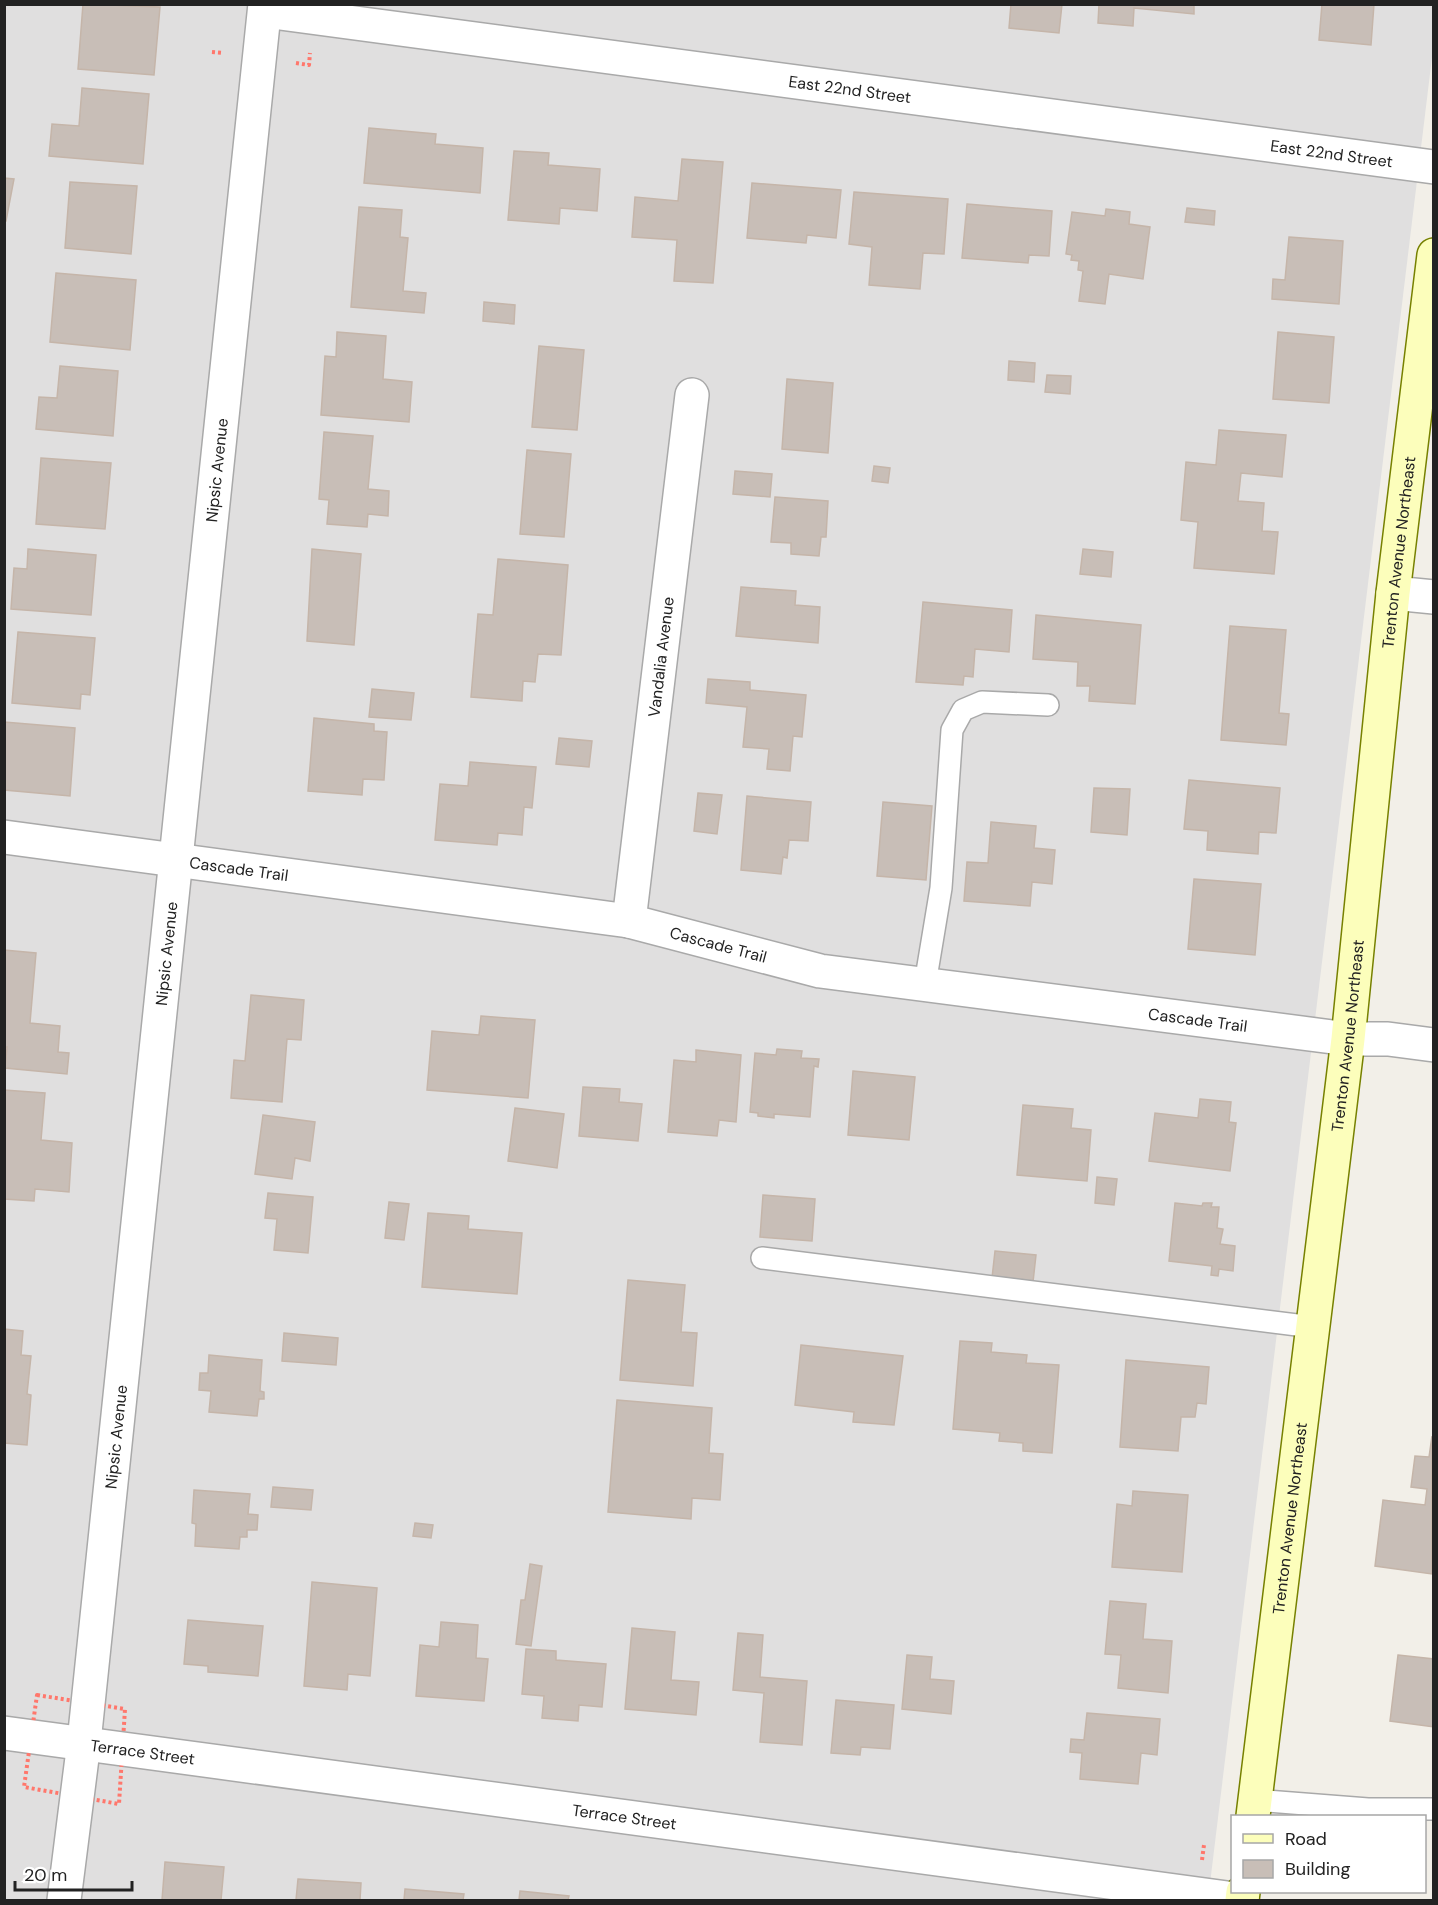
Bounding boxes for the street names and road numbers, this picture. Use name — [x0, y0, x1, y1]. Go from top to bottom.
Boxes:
street label: East 22nd Street — [787, 70, 912, 108]
street label: East 22nd Street — [1269, 135, 1394, 172]
street label: Nipsic Avenue — [201, 417, 232, 523]
street label: Trenton Avenue Northeast — [1377, 455, 1420, 650]
street label: Vandalia Avenue — [643, 595, 678, 718]
street label: Cascade Trail — [188, 852, 290, 886]
street label: Nipsic Avenue — [150, 900, 182, 1007]
street label: Cascade Trail — [667, 922, 769, 967]
street label: Trenton Avenue Northeast — [1326, 939, 1368, 1133]
street label: Cascade Trail — [1147, 1003, 1249, 1036]
street label: Nipsic Avenue — [100, 1384, 132, 1490]
street label: Trenton Avenue Northeast — [1267, 1421, 1312, 1615]
street label: Terrace Street — [89, 1734, 196, 1769]
street label: Terrace Street — [571, 1799, 678, 1834]

